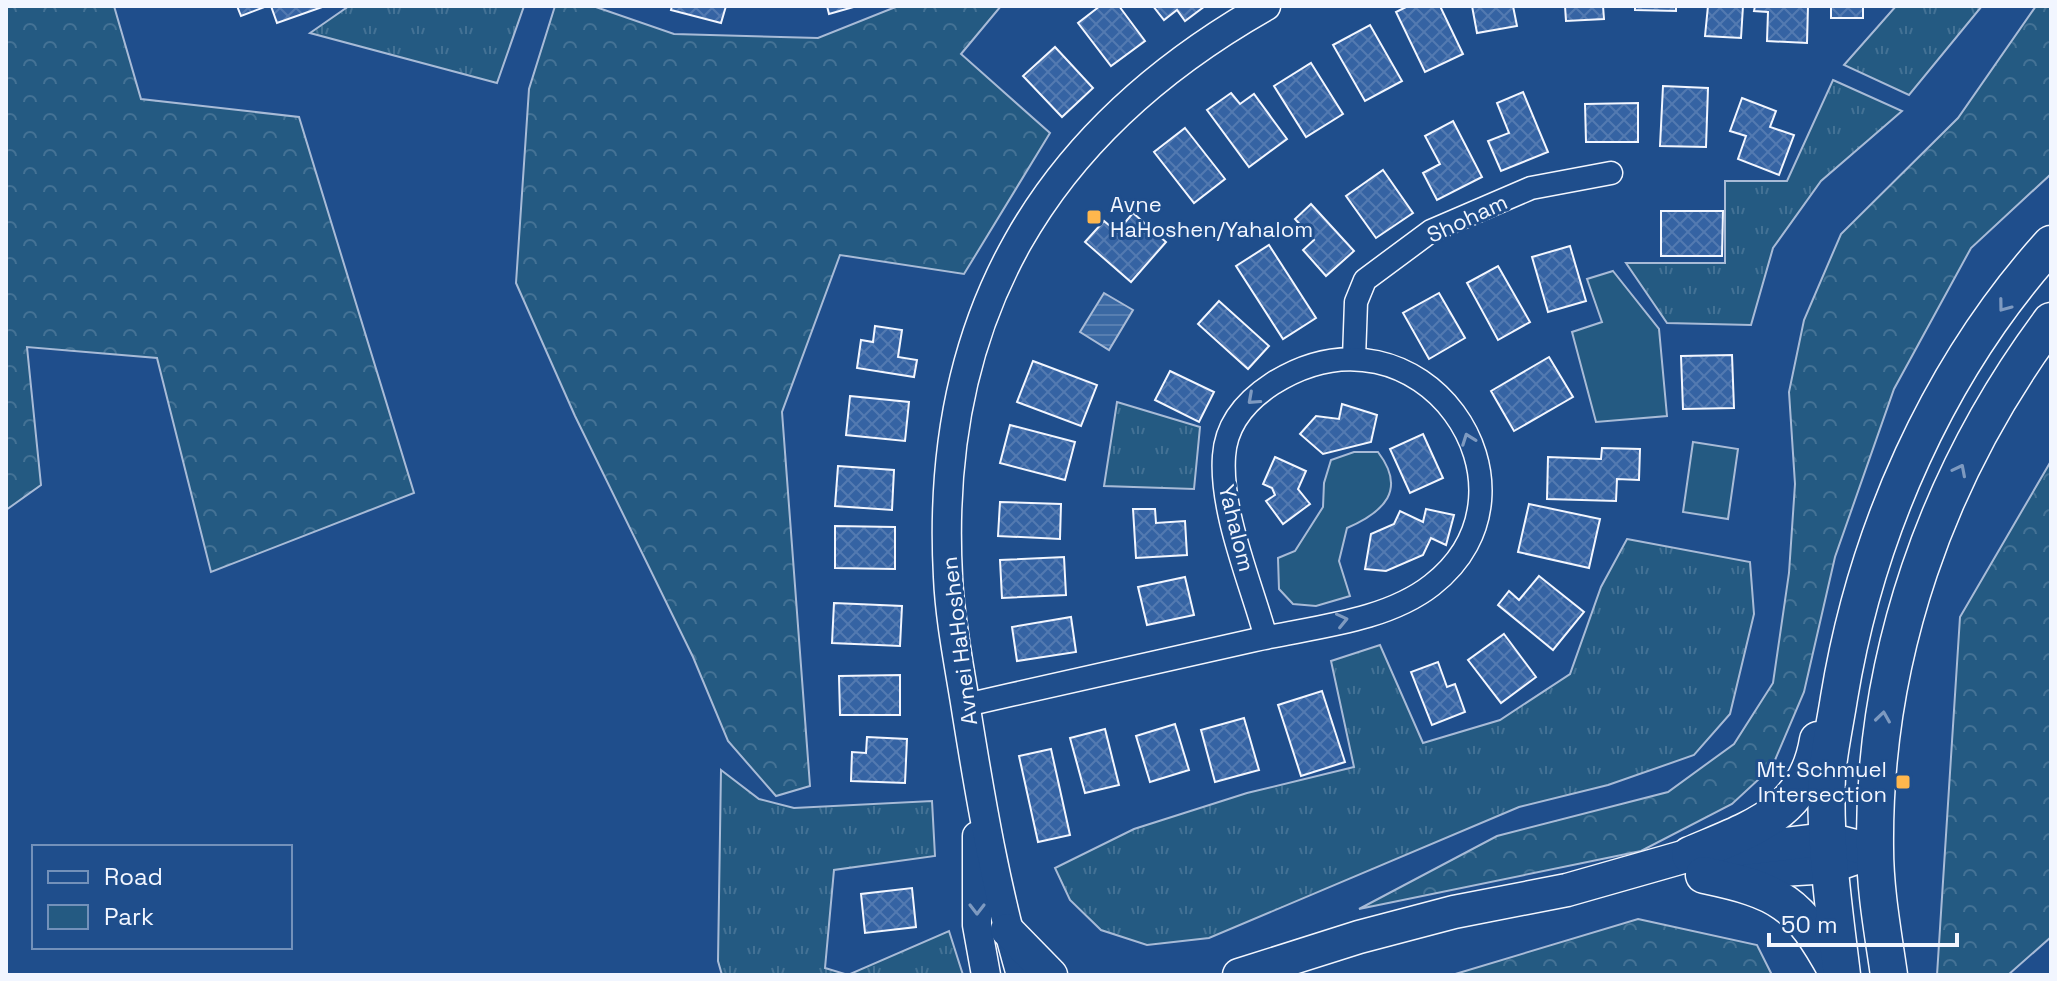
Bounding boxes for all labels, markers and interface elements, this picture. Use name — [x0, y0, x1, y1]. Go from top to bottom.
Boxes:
street label: Shoham — [1422, 187, 1512, 249]
place label: Avne HaHoshen/Yahalom — [1110, 190, 1313, 243]
marker: Avne HaHoshen/Yahalom — [1085, 208, 1103, 226]
one-way arrow — [1999, 297, 2013, 312]
one-way arrow — [1248, 389, 1263, 403]
one-way arrow — [1461, 433, 1478, 447]
one-way arrow — [1951, 464, 1966, 479]
street label: Yahalom — [1213, 482, 1261, 574]
street label: Avnei HaHoshen — [935, 555, 983, 727]
one-way arrow — [1335, 612, 1349, 629]
one-way arrow — [1874, 710, 1891, 724]
place label: Mt. Schmuel Intersection — [1757, 755, 1887, 808]
marker: Mt. Schmuel Intersection — [1894, 773, 1912, 791]
legend — [32, 845, 292, 949]
text: Road — [104, 861, 163, 892]
scale bar — [1769, 897, 1957, 947]
text: Park — [104, 901, 154, 932]
one-way arrow — [968, 903, 986, 916]
text: 50 m — [1781, 909, 1838, 940]

